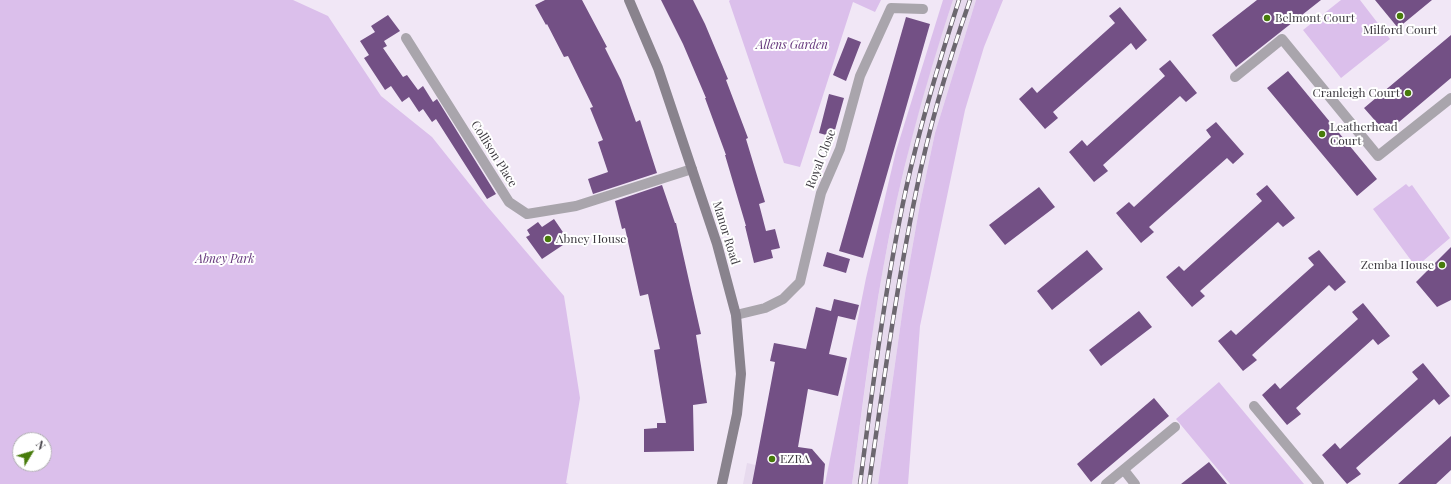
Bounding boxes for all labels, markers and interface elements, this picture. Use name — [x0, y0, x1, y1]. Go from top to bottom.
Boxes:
place label: Belmont Court — [1275, 11, 1355, 25]
marker: Milford Court — [1395, 11, 1405, 21]
marker: Belmont Court — [1262, 13, 1272, 23]
place label: Milford Court — [1363, 23, 1437, 37]
park label: Allens Garden — [756, 38, 828, 52]
place label: Cranleigh Court — [1313, 86, 1400, 100]
marker: Cranleigh Court — [1403, 88, 1413, 98]
street label: Collison Place — [468, 118, 520, 190]
place label: Leatherhead Court — [1330, 120, 1398, 148]
street label: Royal Close — [803, 127, 839, 191]
marker: Leatherhead Court — [1317, 129, 1327, 139]
street label: Manor Road — [710, 199, 742, 267]
place label: Abney House — [556, 232, 626, 246]
marker: Abney House — [543, 234, 553, 244]
park label: Abney Park — [195, 252, 255, 266]
place label: Zemba House — [1361, 258, 1434, 272]
marker: Zemba House — [1437, 260, 1447, 270]
north arrow — [12, 432, 52, 472]
text: N — [33, 437, 49, 453]
place label: EZRA — [780, 452, 810, 466]
marker: EZRA — [767, 454, 777, 464]

